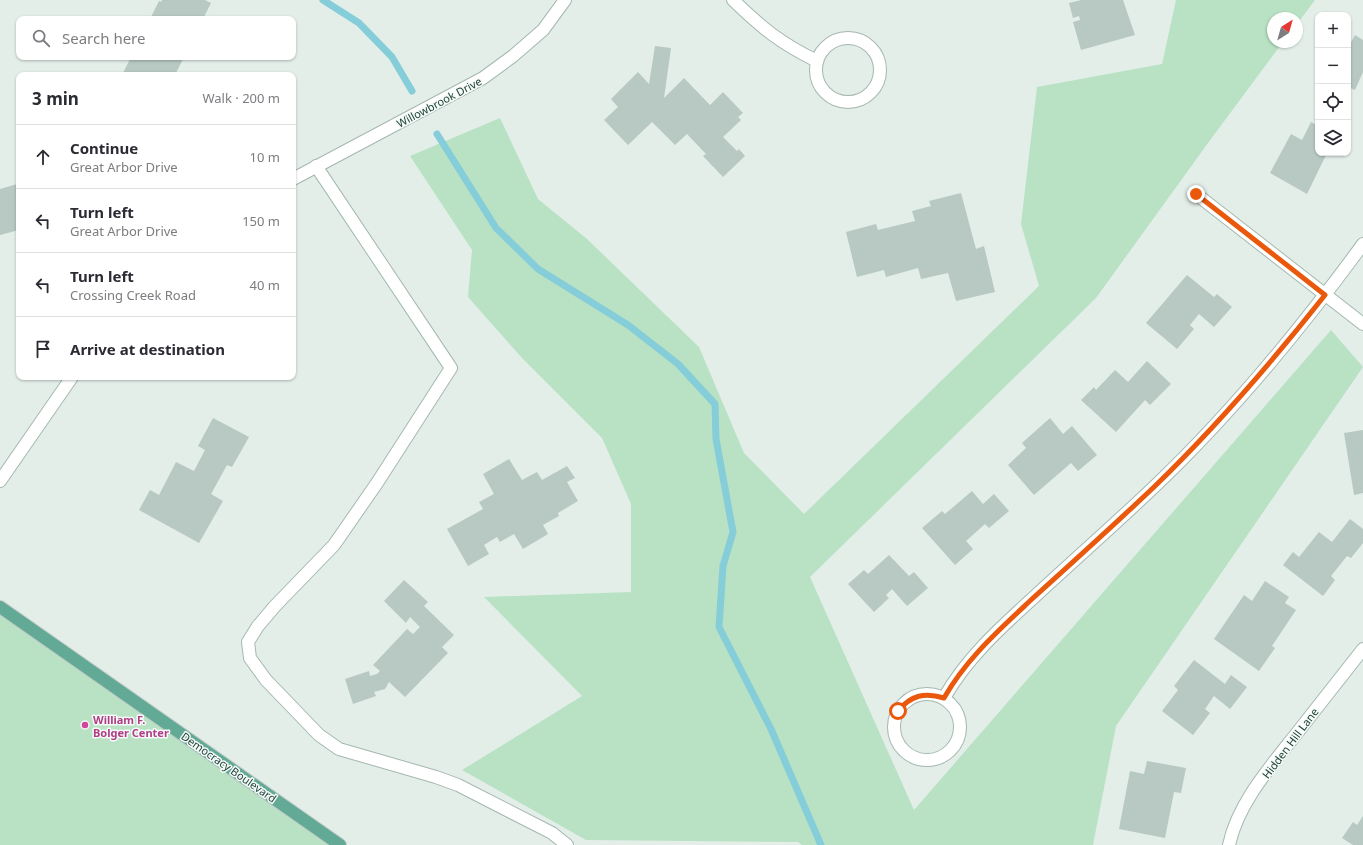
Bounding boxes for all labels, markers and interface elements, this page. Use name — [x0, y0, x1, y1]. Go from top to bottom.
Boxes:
north arrow — [1267, 12, 1303, 48]
map controls — [1315, 12, 1351, 156]
button: + — [1315, 12, 1351, 48]
search box — [16, 16, 296, 60]
icon: search — [30, 27, 52, 49]
text: Search here — [62, 28, 145, 48]
button: − — [1315, 48, 1351, 84]
street label: Willowbrook Drive — [394, 73, 484, 131]
button: locate — [1315, 84, 1351, 120]
text: 3 min — [32, 87, 79, 110]
text: Walk · 200 m — [202, 89, 280, 107]
button: layers — [1315, 120, 1351, 156]
text: Continue — [70, 138, 138, 158]
icon: ahead — [32, 146, 54, 168]
text: 10 m — [250, 148, 280, 166]
text: Great Arbor Drive — [70, 158, 178, 176]
route end — [1187, 185, 1205, 203]
text: Turn left — [70, 202, 134, 222]
icon: left — [32, 210, 54, 232]
text: 150 m — [242, 212, 280, 230]
text: Great Arbor Drive — [70, 222, 178, 240]
text: Turn left — [70, 266, 134, 286]
icon: left — [32, 274, 54, 296]
text: 40 m — [250, 276, 280, 294]
text: Crossing Creek Road — [70, 286, 196, 304]
icon: arrive — [32, 338, 54, 360]
text: Arrive at destination — [70, 339, 225, 359]
route start — [889, 702, 907, 720]
street label: Hidden Hill Lane — [1258, 705, 1322, 781]
place label: William F. Bolger Center — [93, 712, 169, 740]
marker: William F. Bolger Center — [80, 720, 90, 730]
street label: Democracy Boulevard — [178, 728, 280, 806]

